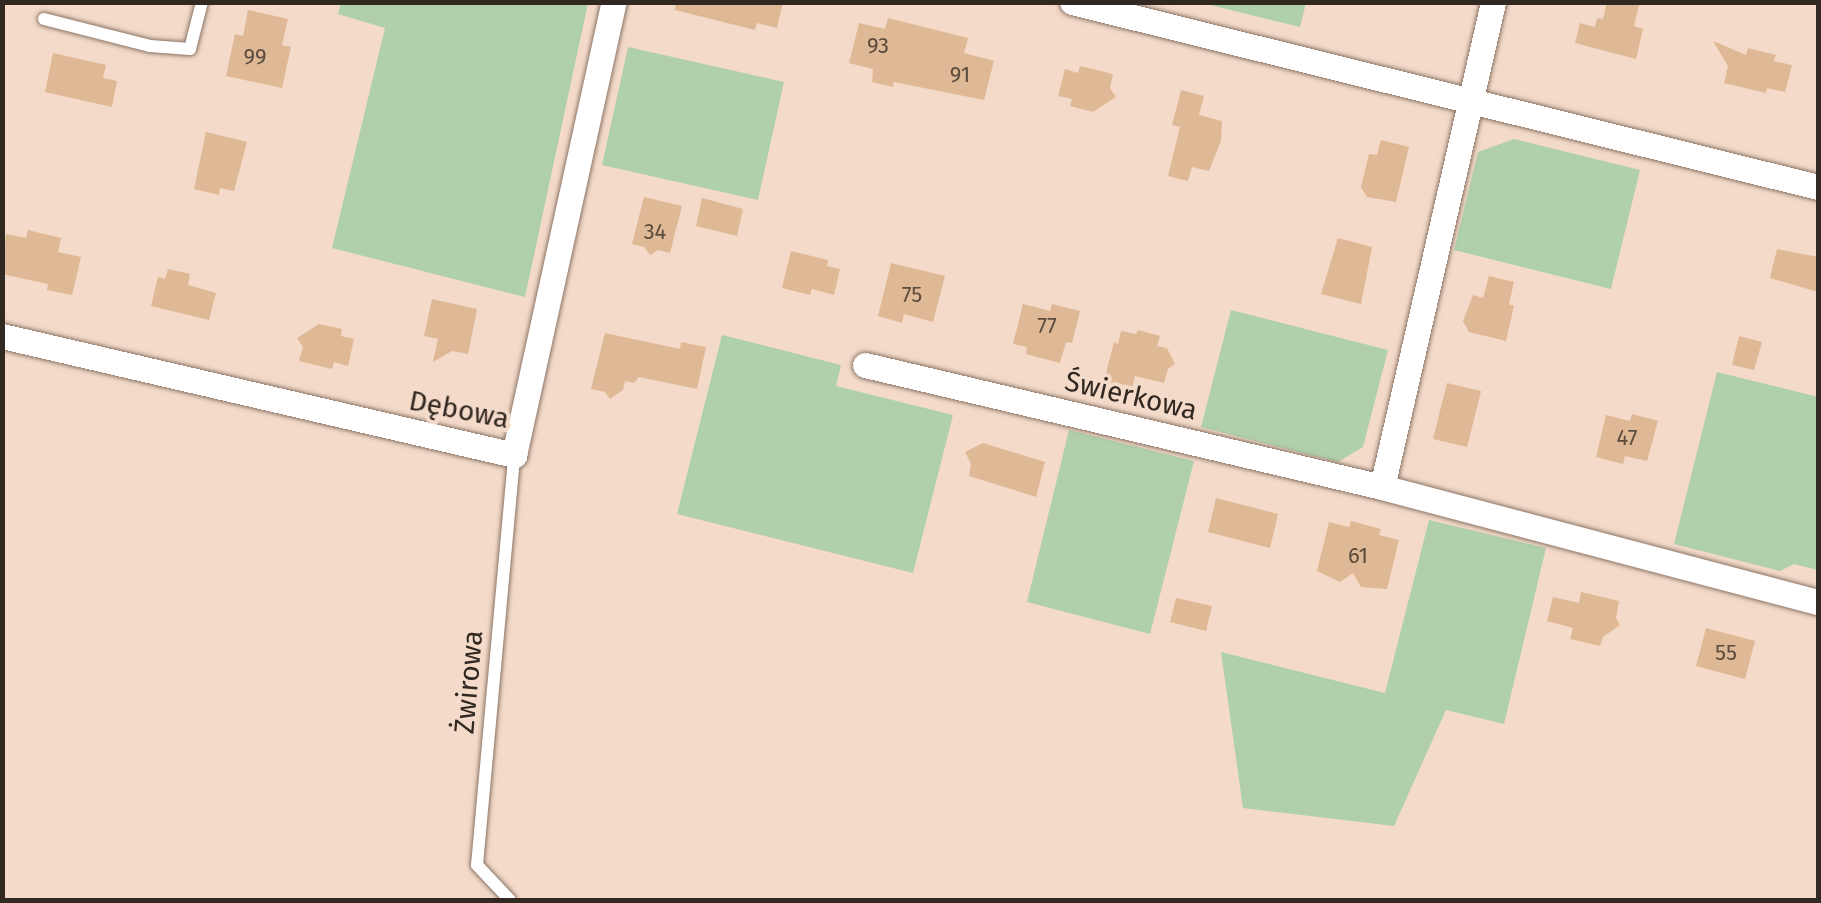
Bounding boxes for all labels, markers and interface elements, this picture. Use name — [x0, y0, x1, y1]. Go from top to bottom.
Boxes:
house number: 93 — [867, 33, 889, 59]
house number: 99 — [243, 44, 267, 70]
house number: 91 — [950, 62, 970, 88]
house number: 34 — [644, 219, 666, 245]
house number: 75 — [902, 282, 922, 308]
house number: 77 — [1037, 313, 1057, 339]
street label: Świerkowa — [1062, 364, 1200, 428]
street label: Dębowa — [406, 384, 512, 436]
house number: 47 — [1617, 425, 1637, 451]
house number: 61 — [1348, 543, 1368, 569]
street label: Żwirowa — [448, 629, 490, 735]
house number: 55 — [1715, 640, 1737, 666]

